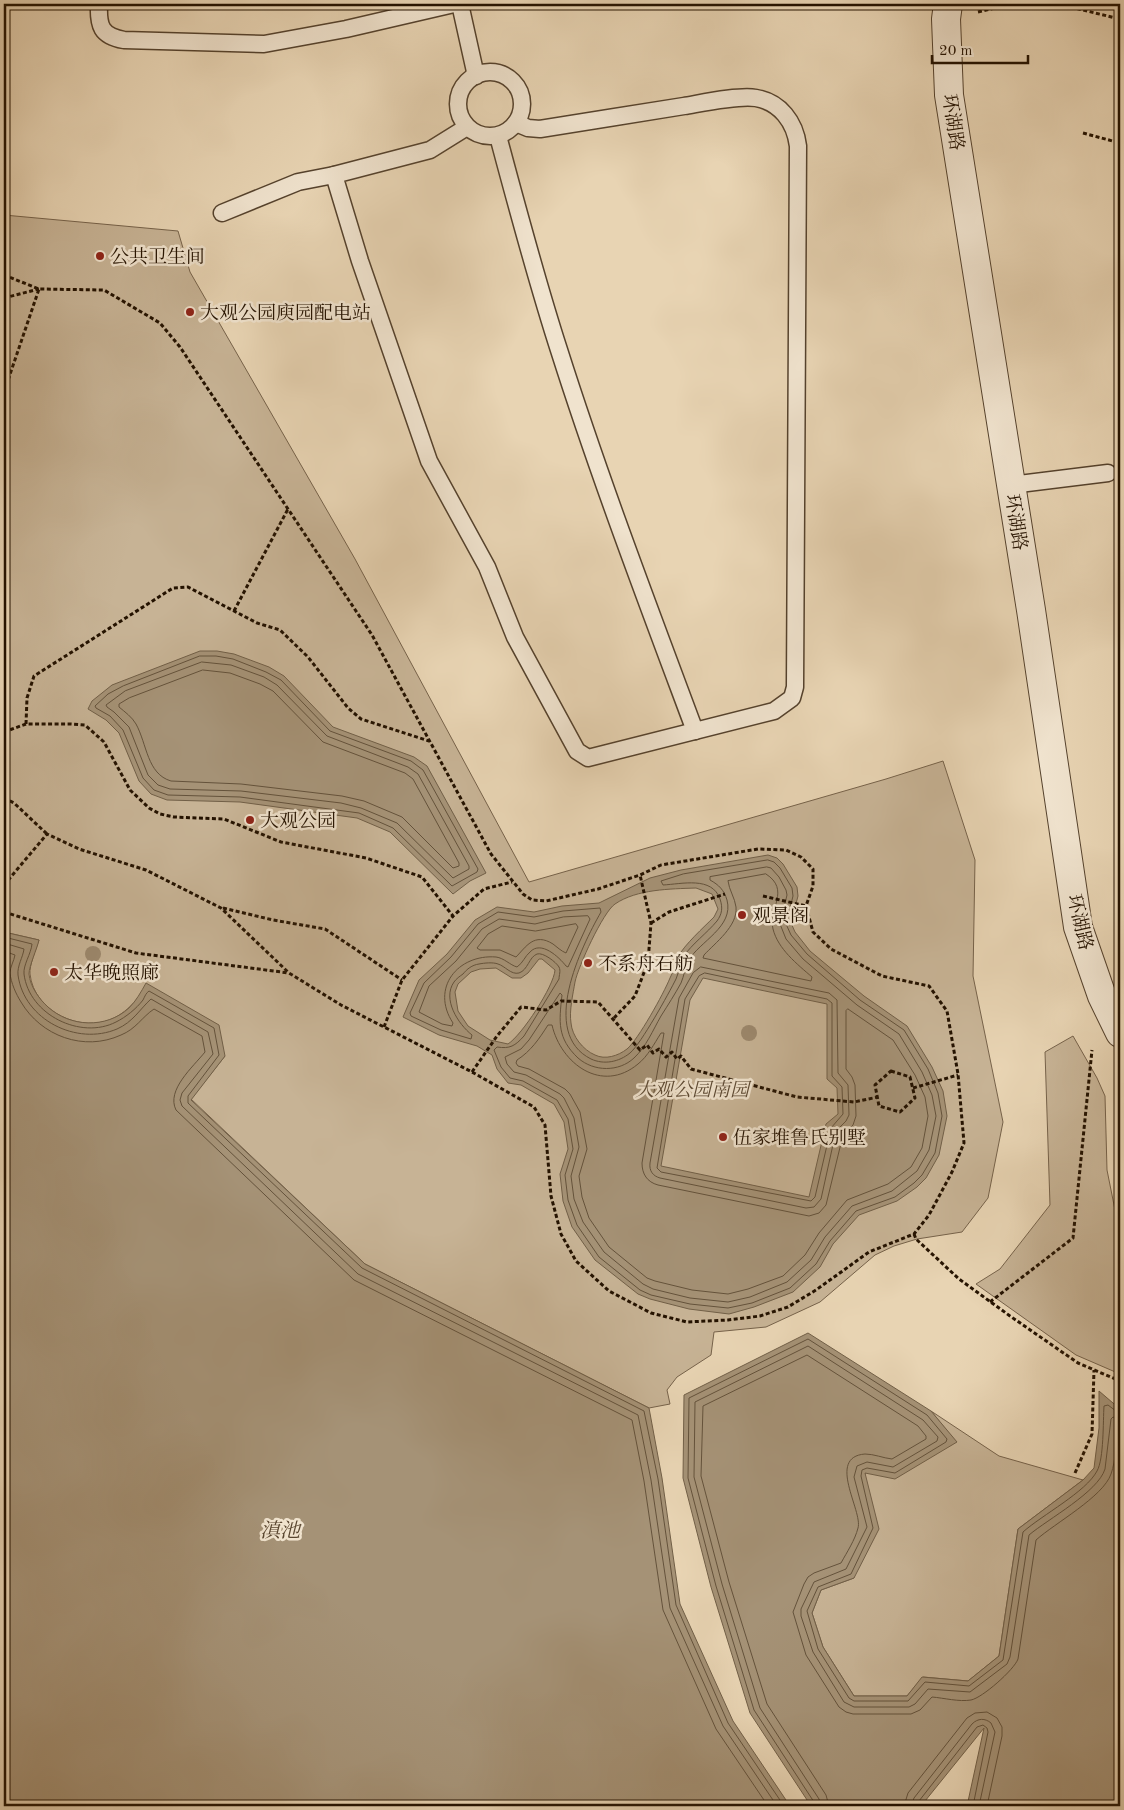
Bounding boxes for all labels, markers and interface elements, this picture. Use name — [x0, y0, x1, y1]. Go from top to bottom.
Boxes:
scale bar — [932, 32, 1028, 64]
text: 20 m — [939, 44, 973, 59]
street label: 环湖路 — [938, 93, 967, 152]
place label: 公共卫生间 — [110, 246, 205, 268]
marker: 公共卫生间 — [94, 250, 106, 262]
place label: 大观公园庾园配电站 — [200, 302, 371, 324]
marker: 大观公园庾园配电站 — [184, 306, 196, 318]
street label: 环湖路 — [1001, 492, 1030, 552]
place label: 大观公园 — [260, 810, 336, 832]
marker: 大观公园 — [244, 814, 256, 826]
street label: 环湖路 — [1063, 892, 1096, 952]
place label: 观景阁 — [752, 905, 809, 927]
marker: 观景阁 — [736, 909, 748, 921]
place label: 不系舟石舫 — [598, 954, 693, 975]
marker: 不系舟石舫 — [582, 957, 594, 969]
place label: 太华晚照廊 — [64, 962, 159, 984]
marker: 太华晚照廊 — [48, 966, 60, 978]
park label: 大观公园南园 — [635, 1080, 752, 1101]
place label: 伍家堆鲁氏别墅 — [733, 1127, 866, 1149]
marker: 伍家堆鲁氏别墅 — [717, 1131, 729, 1143]
water label: 滇池 — [260, 1520, 302, 1542]

